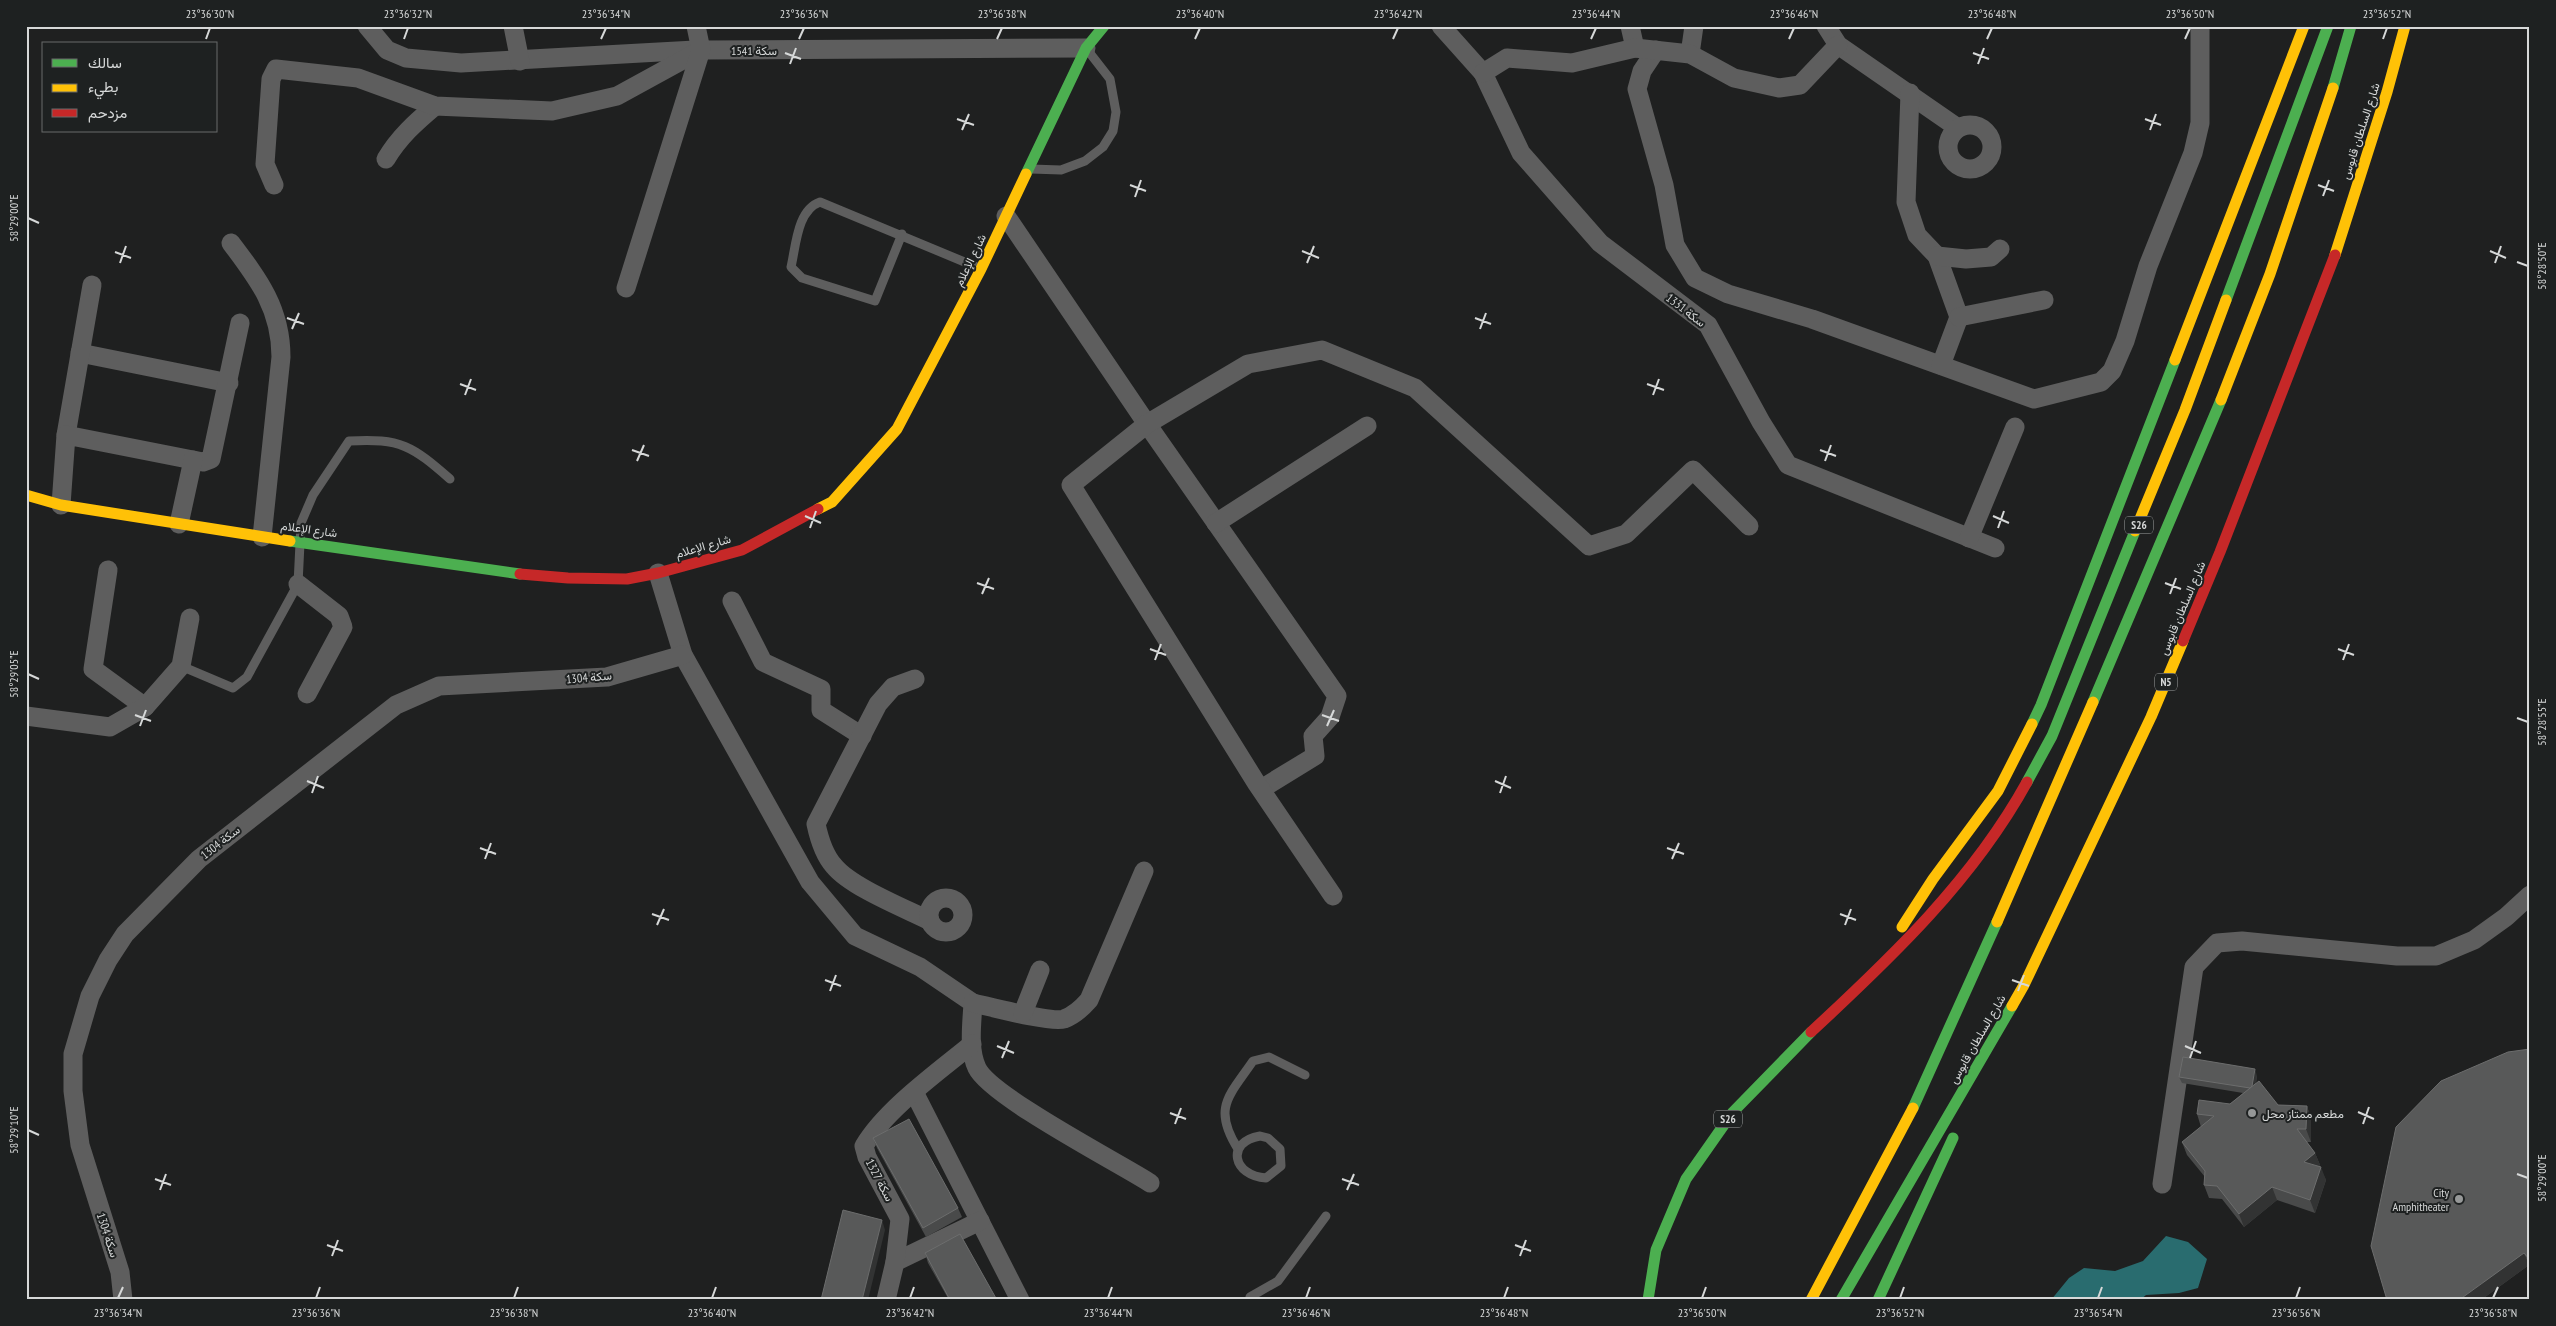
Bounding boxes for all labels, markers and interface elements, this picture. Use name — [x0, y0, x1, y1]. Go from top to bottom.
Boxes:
text: 23°36'30"N — [186, 6, 234, 21]
text: 23°36'32"N — [384, 6, 432, 21]
text: 23°36'34"N — [582, 6, 630, 21]
text: 23°36'36"N — [780, 6, 828, 21]
text: 23°36'38"N — [978, 6, 1026, 21]
text: 23°36'40"N — [1176, 6, 1224, 21]
text: 23°36'42"N — [1374, 6, 1422, 21]
text: 23°36'44"N — [1572, 6, 1620, 21]
text: 23°36'46"N — [1770, 6, 1818, 21]
text: 23°36'48"N — [1968, 6, 2016, 21]
text: 23°36'50"N — [2166, 6, 2214, 21]
text: 23°36'52"N — [2363, 6, 2411, 21]
legend — [42, 42, 218, 132]
street label: سكة 1541 — [731, 43, 777, 58]
text: سالك — [88, 53, 122, 72]
text: بطيء — [88, 77, 118, 100]
street label: شارع السلطان قابوس — [2337, 81, 2385, 182]
text: مزدحم — [88, 103, 127, 123]
text: 58°29'00"E — [6, 194, 21, 242]
street label: شارع الإعلام — [951, 231, 991, 290]
text: 58°28'50"E — [2534, 242, 2549, 290]
street label: سكة 1331 — [1663, 290, 1709, 330]
road number: S26 — [2125, 516, 2153, 534]
street label: شارع الإعلام — [279, 518, 338, 542]
street label: شارع الإعلام — [674, 531, 733, 563]
street label: شارع السلطان قابوس — [2155, 559, 2210, 658]
text: 58°29'05"E — [6, 650, 21, 698]
street label: سكة 1304 — [565, 668, 613, 686]
road number: N5 — [2155, 674, 2177, 690]
text: 58°28'55"E — [2534, 698, 2549, 746]
street label: سكة 1304 — [197, 822, 243, 862]
street label: شارع السلطان قابوس — [1945, 992, 2010, 1087]
text: 58°29'10"E — [6, 1106, 21, 1154]
place label: مطعم ممتاز محل — [2262, 1106, 2344, 1122]
marker: مطعم ممتاز محل — [2246, 1107, 2258, 1119]
road number: S26 — [1714, 1110, 1742, 1128]
text: 58°29'00"E — [2534, 1154, 2549, 1202]
street label: سكة 1327 — [863, 1156, 897, 1204]
place label: City Amphitheater — [2393, 1185, 2450, 1214]
marker: City Amphitheater — [2453, 1193, 2465, 1205]
street label: سكة 1304 — [94, 1211, 122, 1259]
text: 23°36'34"N — [94, 1305, 142, 1320]
text: 23°36'36"N — [292, 1305, 340, 1320]
text: 23°36'38"N — [490, 1305, 538, 1320]
text: 23°36'40"N — [688, 1305, 736, 1320]
text: 23°36'42"N — [886, 1305, 934, 1320]
text: 23°36'44"N — [1084, 1305, 1132, 1320]
text: 23°36'46"N — [1282, 1305, 1330, 1320]
text: 23°36'48"N — [1480, 1305, 1528, 1320]
text: 23°36'50"N — [1678, 1305, 1726, 1320]
text: 23°36'52"N — [1876, 1305, 1924, 1320]
text: 23°36'54"N — [2074, 1305, 2122, 1320]
text: 23°36'56"N — [2272, 1305, 2320, 1320]
text: 23°36'58"N — [2469, 1305, 2517, 1320]

